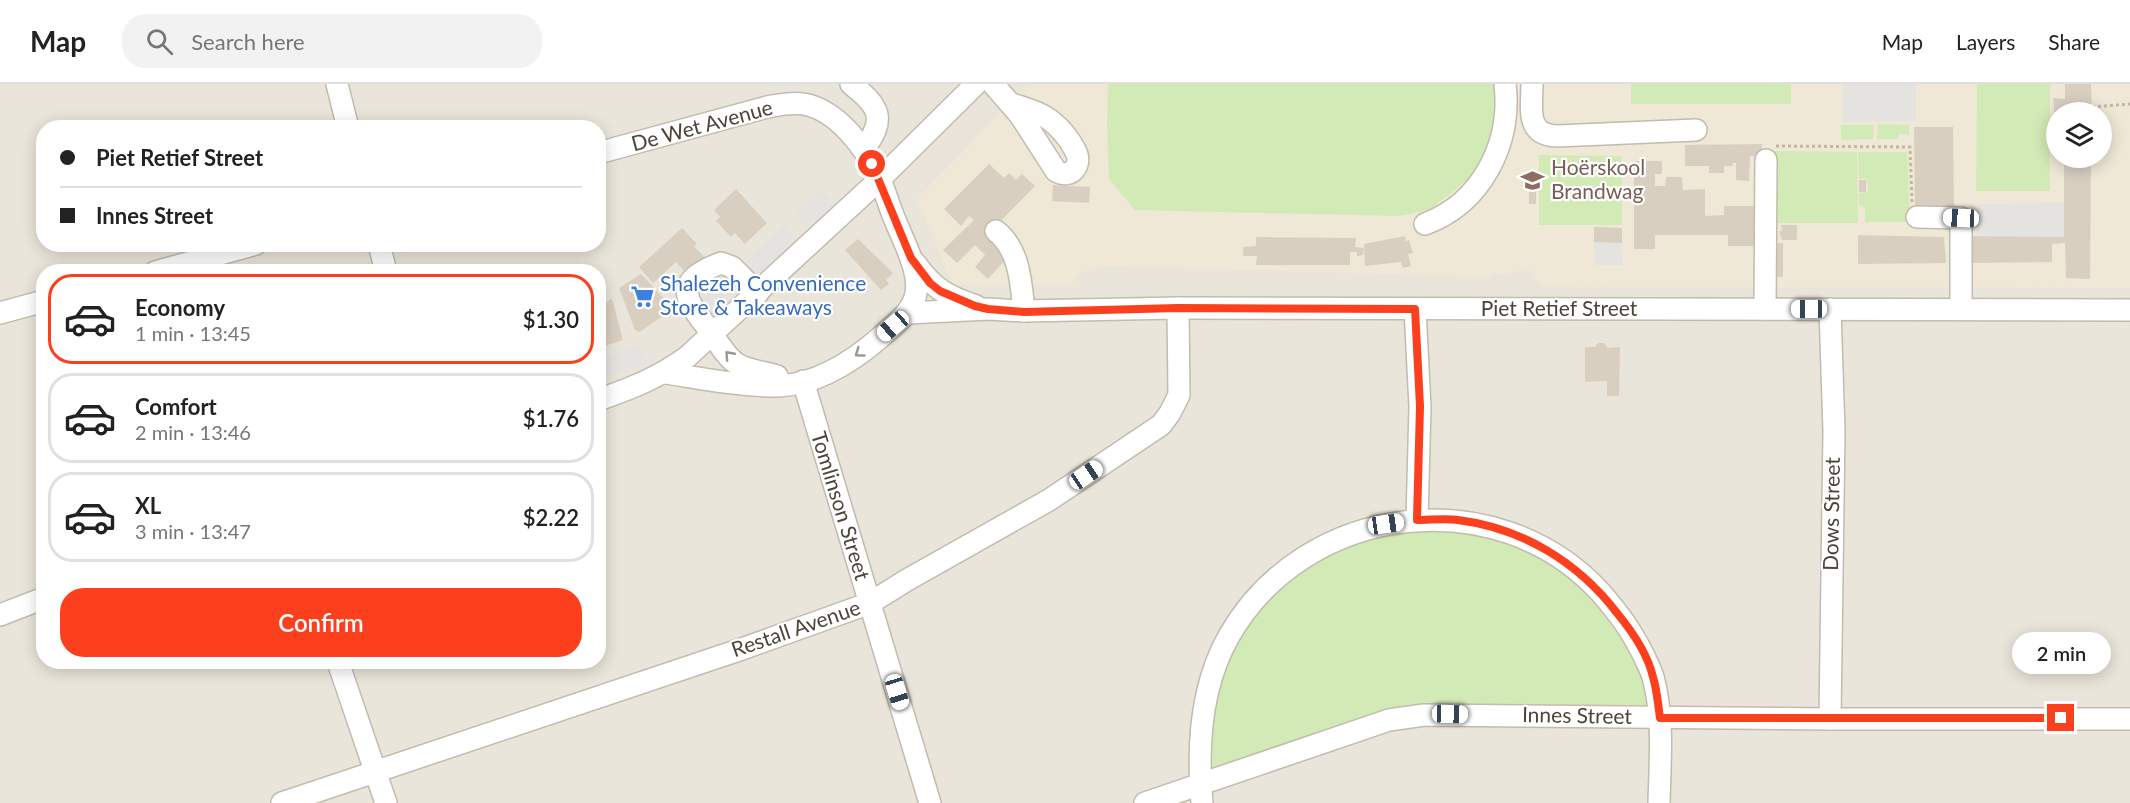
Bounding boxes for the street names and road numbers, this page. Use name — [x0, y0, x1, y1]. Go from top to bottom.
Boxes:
street label: De Wet Avenue — [628, 94, 775, 155]
street label: Piet Retief Street — [1481, 295, 1638, 320]
street label: Tomlinson Street — [807, 428, 876, 583]
street label: Dows Street — [1817, 456, 1844, 571]
street label: Restall Avenue — [728, 594, 863, 661]
street label: Innes Street — [1522, 701, 1633, 728]

